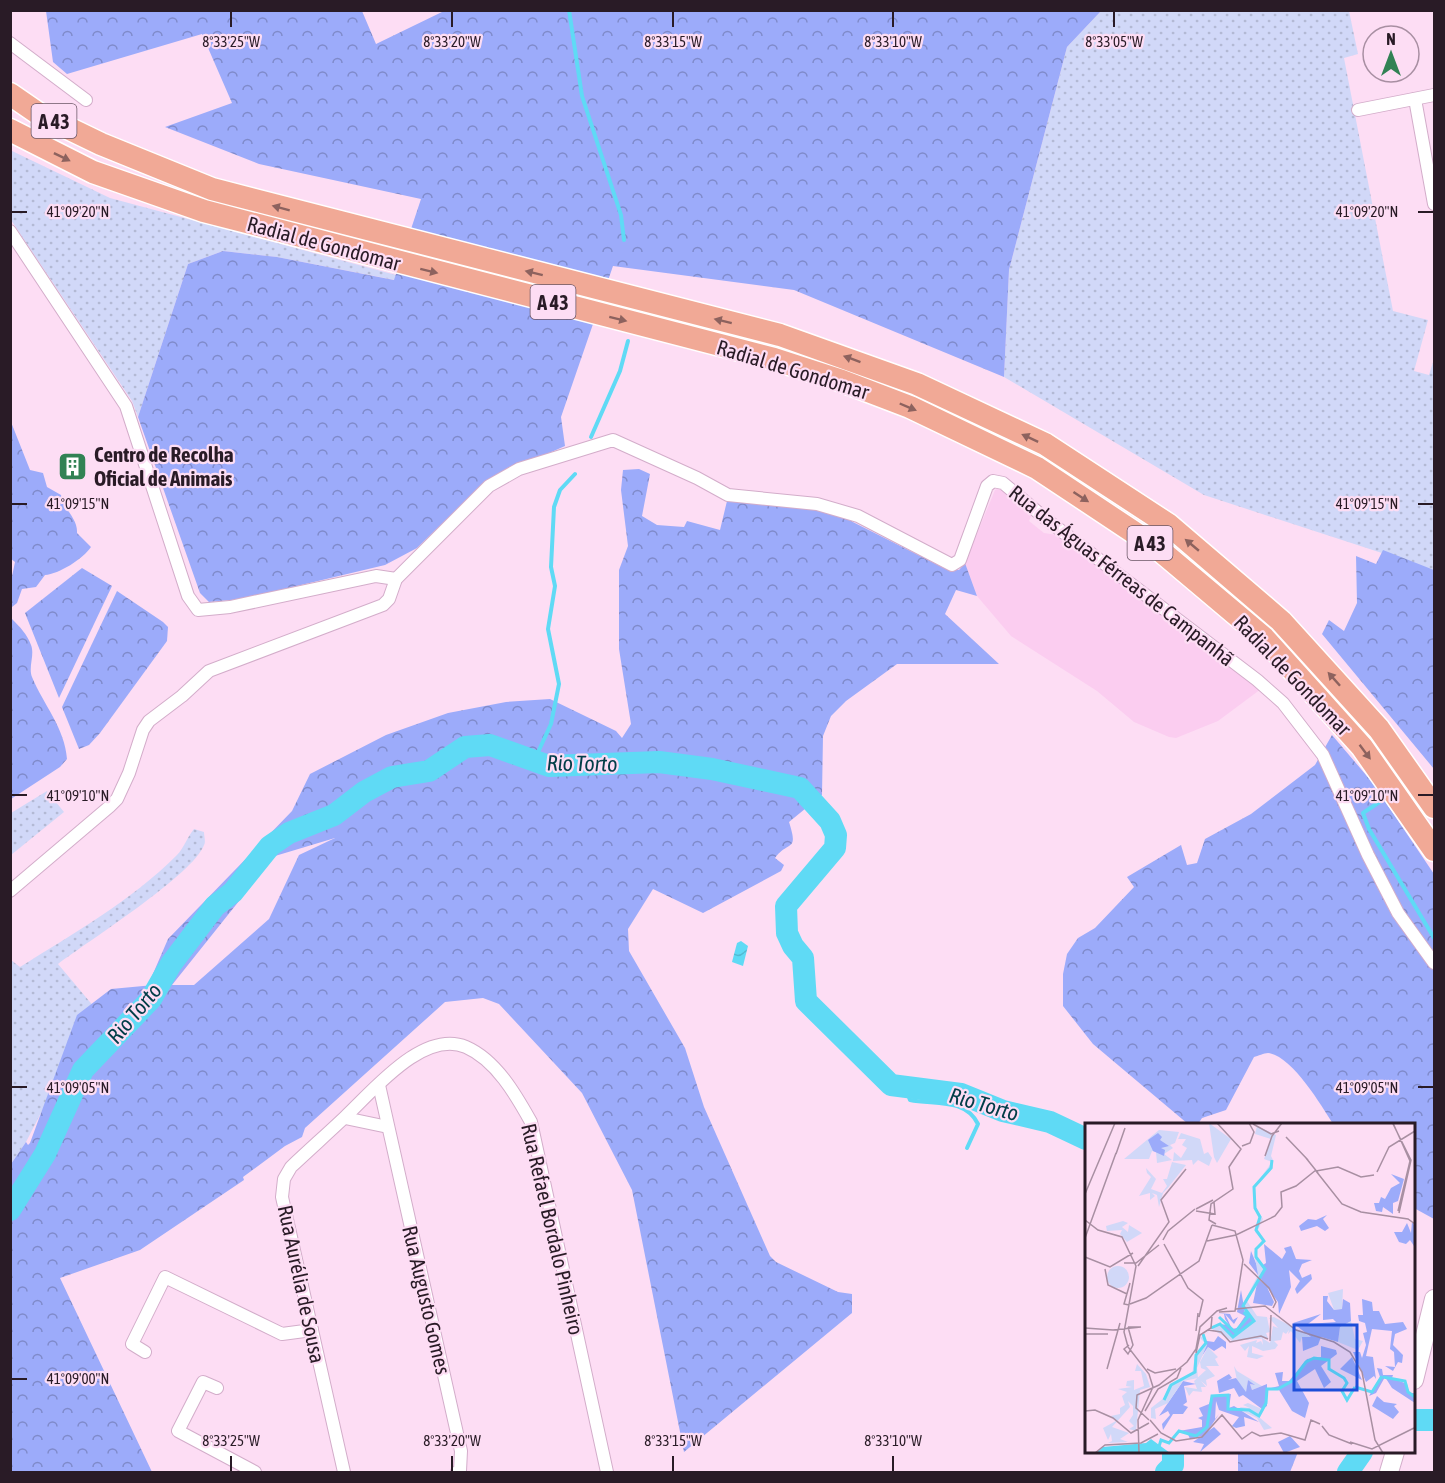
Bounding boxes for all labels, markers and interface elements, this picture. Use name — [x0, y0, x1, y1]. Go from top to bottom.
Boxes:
north arrow — [1361, 24, 1421, 84]
text: N — [1386, 30, 1396, 48]
text: 8°33'25"W — [202, 33, 260, 50]
text: 8°33'20"W — [423, 33, 481, 50]
text: 8°33'15"W — [644, 33, 702, 50]
text: 8°33'10"W — [864, 33, 922, 50]
text: 8°33'05"W — [1085, 33, 1143, 50]
road number: A 43 — [32, 104, 76, 138]
one-way arrow — [54, 152, 71, 162]
one-way arrow — [272, 202, 290, 212]
text: 41°09'20"N — [47, 203, 109, 220]
text: 41°09'20"N — [1336, 203, 1398, 220]
street label: Radial de Gondomar — [245, 211, 404, 275]
one-way arrow — [420, 266, 438, 276]
one-way arrow — [525, 267, 543, 277]
road number: A 43 — [530, 285, 576, 319]
one-way arrow — [609, 315, 627, 325]
one-way arrow — [714, 315, 732, 325]
street label: Radial de Gondomar — [714, 334, 873, 404]
one-way arrow — [843, 354, 861, 364]
one-way arrow — [900, 402, 918, 412]
one-way arrow — [1022, 433, 1039, 442]
place label: Centro de Recolha Oficial de Animais — [94, 442, 234, 490]
building icon: Centro de Recolha Oficial de Animais — [57, 450, 89, 482]
street label: Rua das Águas Férreas de Campanhã — [1005, 480, 1239, 670]
one-way arrow — [1072, 491, 1088, 503]
text: 41°09'15"N — [47, 495, 109, 512]
text: 41°09'15"N — [1336, 495, 1398, 512]
road number: A 43 — [1128, 526, 1172, 560]
one-way arrow — [1185, 539, 1200, 552]
street label: Radial de Gondomar — [1230, 610, 1357, 741]
one-way arrow — [1328, 672, 1341, 687]
one-way arrow — [1359, 743, 1371, 759]
water label: Rio Torto — [546, 749, 618, 777]
text: 41°09'10"N — [47, 787, 109, 804]
text: 41°09'10"N — [1336, 787, 1398, 804]
water label: Rio Torto — [101, 978, 167, 1048]
text: 41°09'05"N — [47, 1079, 109, 1096]
text: 41°09'05"N — [1336, 1079, 1398, 1096]
water label: Rio Torto — [946, 1082, 1022, 1126]
street label: Rua Refael Bordalo Pinheiro — [517, 1121, 589, 1337]
inset map — [1085, 1123, 1415, 1453]
street label: Rua Aurélia de Sousa — [274, 1203, 330, 1365]
street label: Rua Augusto Gomes — [398, 1223, 456, 1377]
text: 41°09'00"N — [47, 1370, 109, 1387]
text: 8°33'25"W — [202, 1432, 260, 1449]
text: 8°33'20"W — [423, 1432, 481, 1449]
text: 8°33'15"W — [644, 1432, 702, 1449]
text: 8°33'10"W — [864, 1432, 922, 1449]

